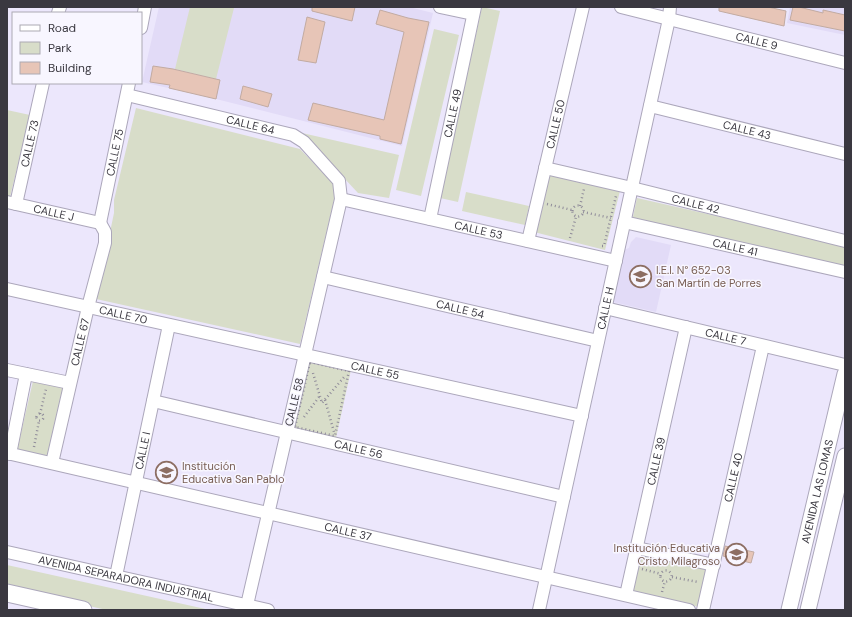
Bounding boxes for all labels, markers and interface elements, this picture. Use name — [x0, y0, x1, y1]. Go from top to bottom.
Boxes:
legend — [12, 12, 142, 84]
text: Road — [48, 20, 76, 36]
street label: CALLE 9 — [734, 29, 779, 53]
text: Park — [48, 40, 72, 56]
text: Building — [48, 60, 92, 76]
street label: CALLE 49 — [440, 88, 464, 139]
street label: CALLE 50 — [543, 98, 568, 150]
street label: CALLE 64 — [225, 112, 276, 137]
street label: CALLE 43 — [722, 117, 773, 143]
street label: CALLE 73 — [17, 119, 42, 168]
street label: CALLE 75 — [103, 127, 126, 177]
street label: CALLE 42 — [670, 191, 721, 217]
street label: CALLE J — [32, 201, 76, 224]
street label: CALLE 53 — [453, 218, 504, 242]
street label: CALLE 41 — [711, 235, 759, 259]
school or university icon: I.E.I. N° 652-03 San Martín de Porres — [628, 263, 654, 289]
place label: I.E.I. N° 652-03 San Martín de Porres — [656, 263, 761, 290]
street label: CALLE H — [594, 286, 617, 331]
street label: CALLE 54 — [435, 297, 486, 321]
street label: CALLE 70 — [98, 303, 149, 327]
street label: CALLE 67 — [68, 317, 92, 367]
street label: CALLE 7 — [704, 325, 748, 348]
street label: CALLE 55 — [350, 358, 401, 383]
street label: CALLE 58 — [282, 376, 306, 428]
street label: CALLE I — [132, 431, 153, 471]
street label: CALLE 39 — [644, 436, 668, 487]
street label: CALLE 56 — [333, 437, 384, 461]
street label: AVENIDA LAS LOMAS — [798, 438, 836, 545]
street label: CALLE 40 — [721, 451, 746, 503]
school or university icon: Institución Educativa San Pablo — [154, 459, 180, 485]
place label: Institución Educativa San Pablo — [182, 459, 285, 486]
street label: CALLE 37 — [323, 519, 373, 544]
place label: Institución Educativa Cristo Milagroso — [614, 541, 720, 568]
school or university icon: Institución Educativa Cristo Milagroso — [723, 541, 749, 567]
street label: AVENIDA SEPARADORA INDUSTRIAL — [37, 552, 215, 605]

